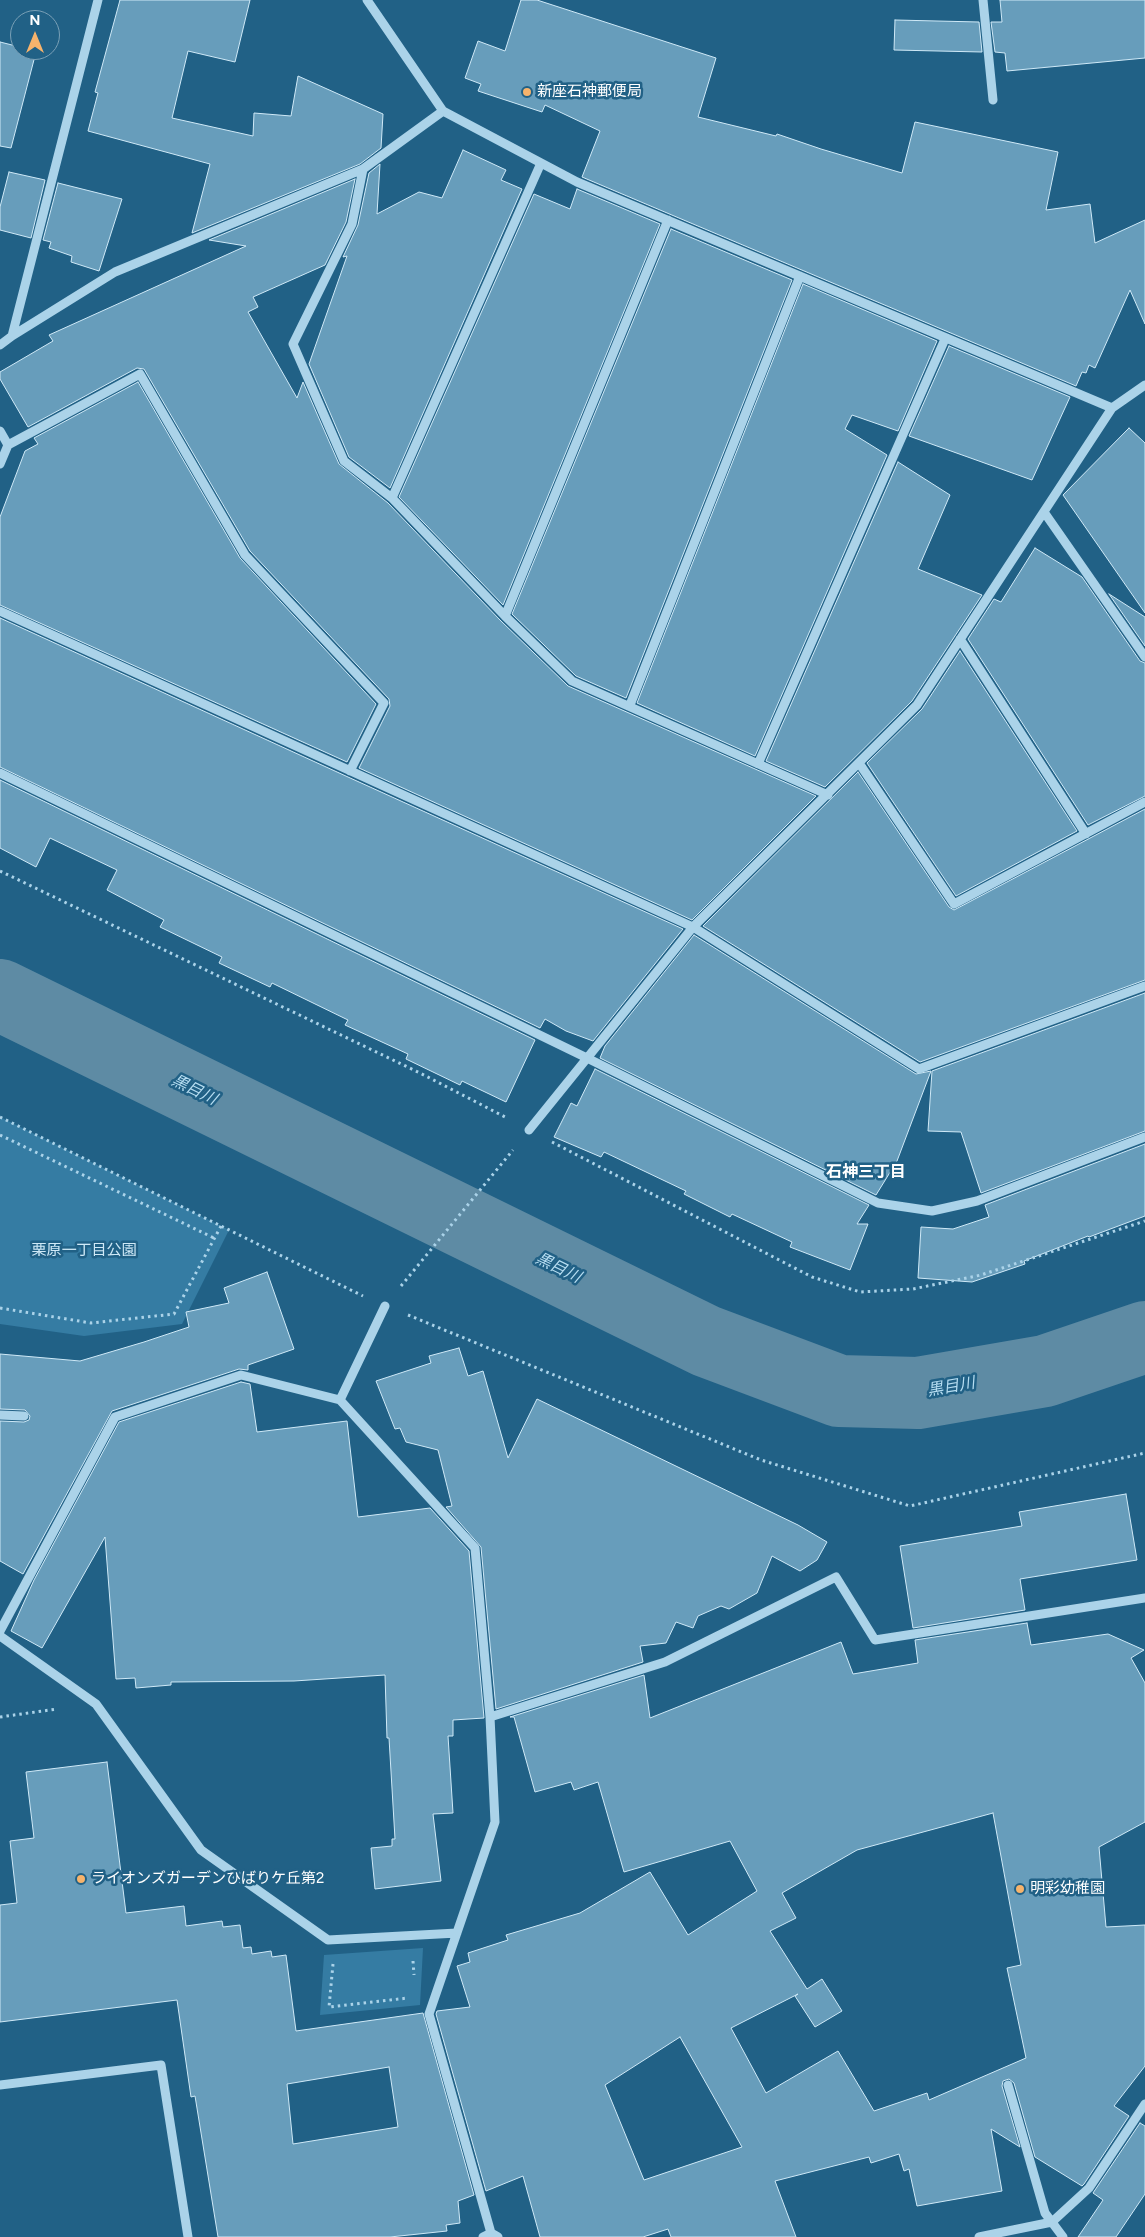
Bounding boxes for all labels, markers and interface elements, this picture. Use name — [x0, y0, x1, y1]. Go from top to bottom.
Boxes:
north arrow — [10, 10, 60, 60]
text: N — [30, 12, 40, 29]
place label: 新座石神郵便局 — [537, 83, 642, 101]
marker: 新座石神郵便局 — [521, 86, 533, 98]
water label: 黒目川 — [168, 1071, 220, 1109]
district label: 石神三丁目 — [826, 1162, 906, 1182]
park label: 栗原一丁目公園 — [32, 1242, 136, 1260]
water label: 黒目川 — [532, 1249, 584, 1287]
water label: 黒目川 — [926, 1373, 976, 1401]
place label: ライオンズガーデンひばりケ丘第2 — [91, 1870, 324, 1888]
marker: ライオンズガーデンひばりケ丘第2 — [75, 1873, 87, 1885]
place label: 明彩幼稚園 — [1030, 1880, 1105, 1898]
marker: 明彩幼稚園 — [1014, 1883, 1026, 1895]

